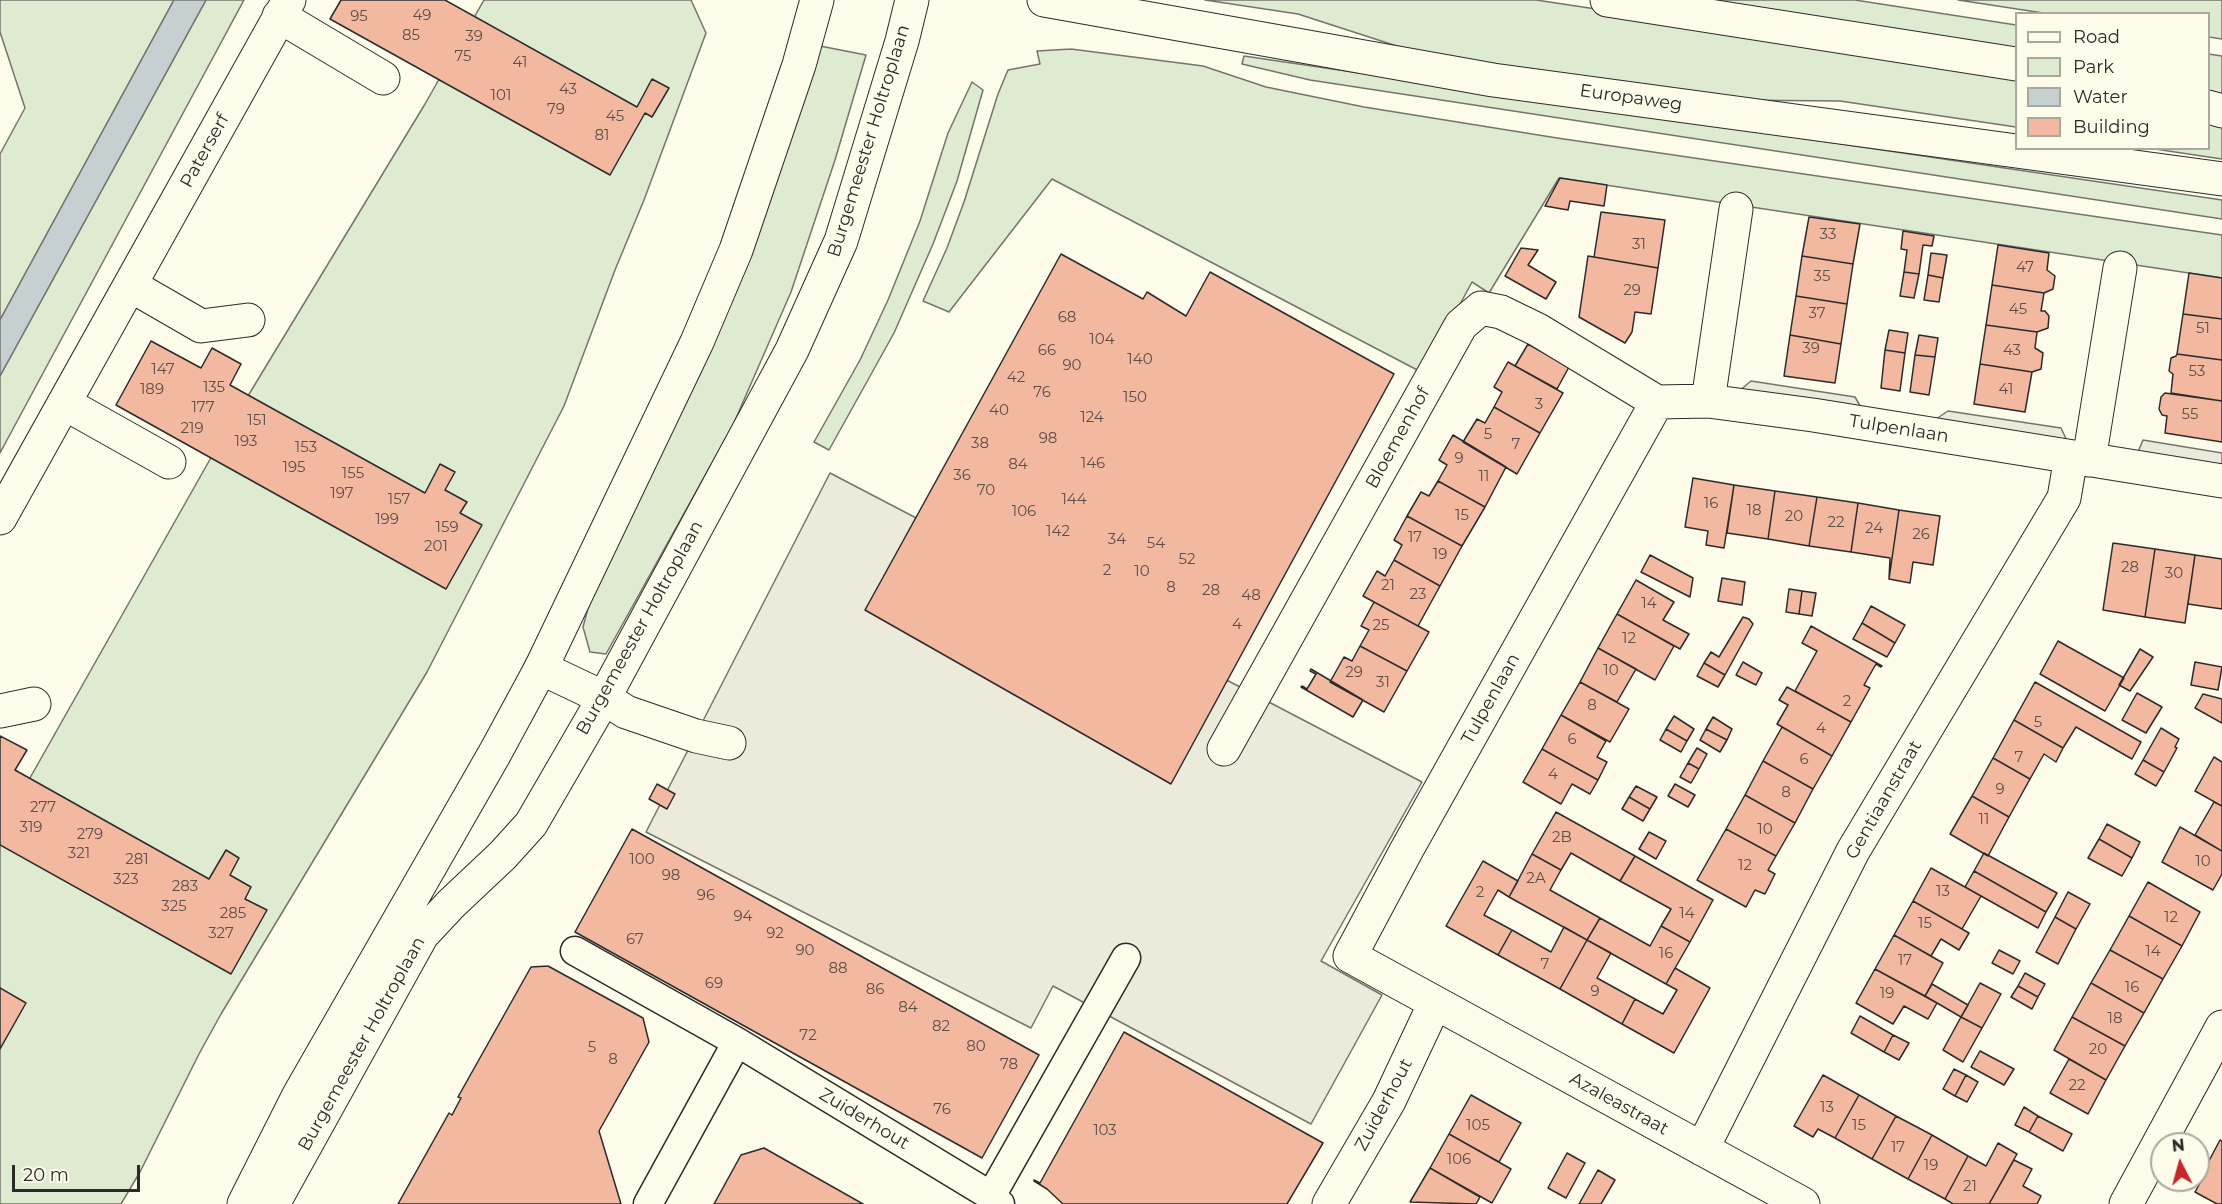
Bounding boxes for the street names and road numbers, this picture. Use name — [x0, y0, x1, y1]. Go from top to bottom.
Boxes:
street label: Burgemeester Holtroplaan — [823, 22, 915, 260]
street label: Europaweg — [1578, 80, 1684, 116]
street label: Paterserf — [176, 110, 234, 192]
street label: Bloemenhof — [1361, 384, 1435, 492]
street label: Tulpenlaan — [1848, 410, 1950, 448]
street label: Burgemeester Holtroplaan — [572, 517, 708, 739]
street label: Tulpenlaan — [1457, 650, 1525, 748]
street label: Gentiaanstraat — [1841, 737, 1927, 863]
street label: Burgemeester Holtroplaan — [294, 933, 430, 1155]
street label: Zuiderhout — [1351, 1055, 1417, 1155]
street label: Azaleastraat — [1566, 1068, 1672, 1140]
street label: Zuiderhout — [815, 1084, 913, 1154]

